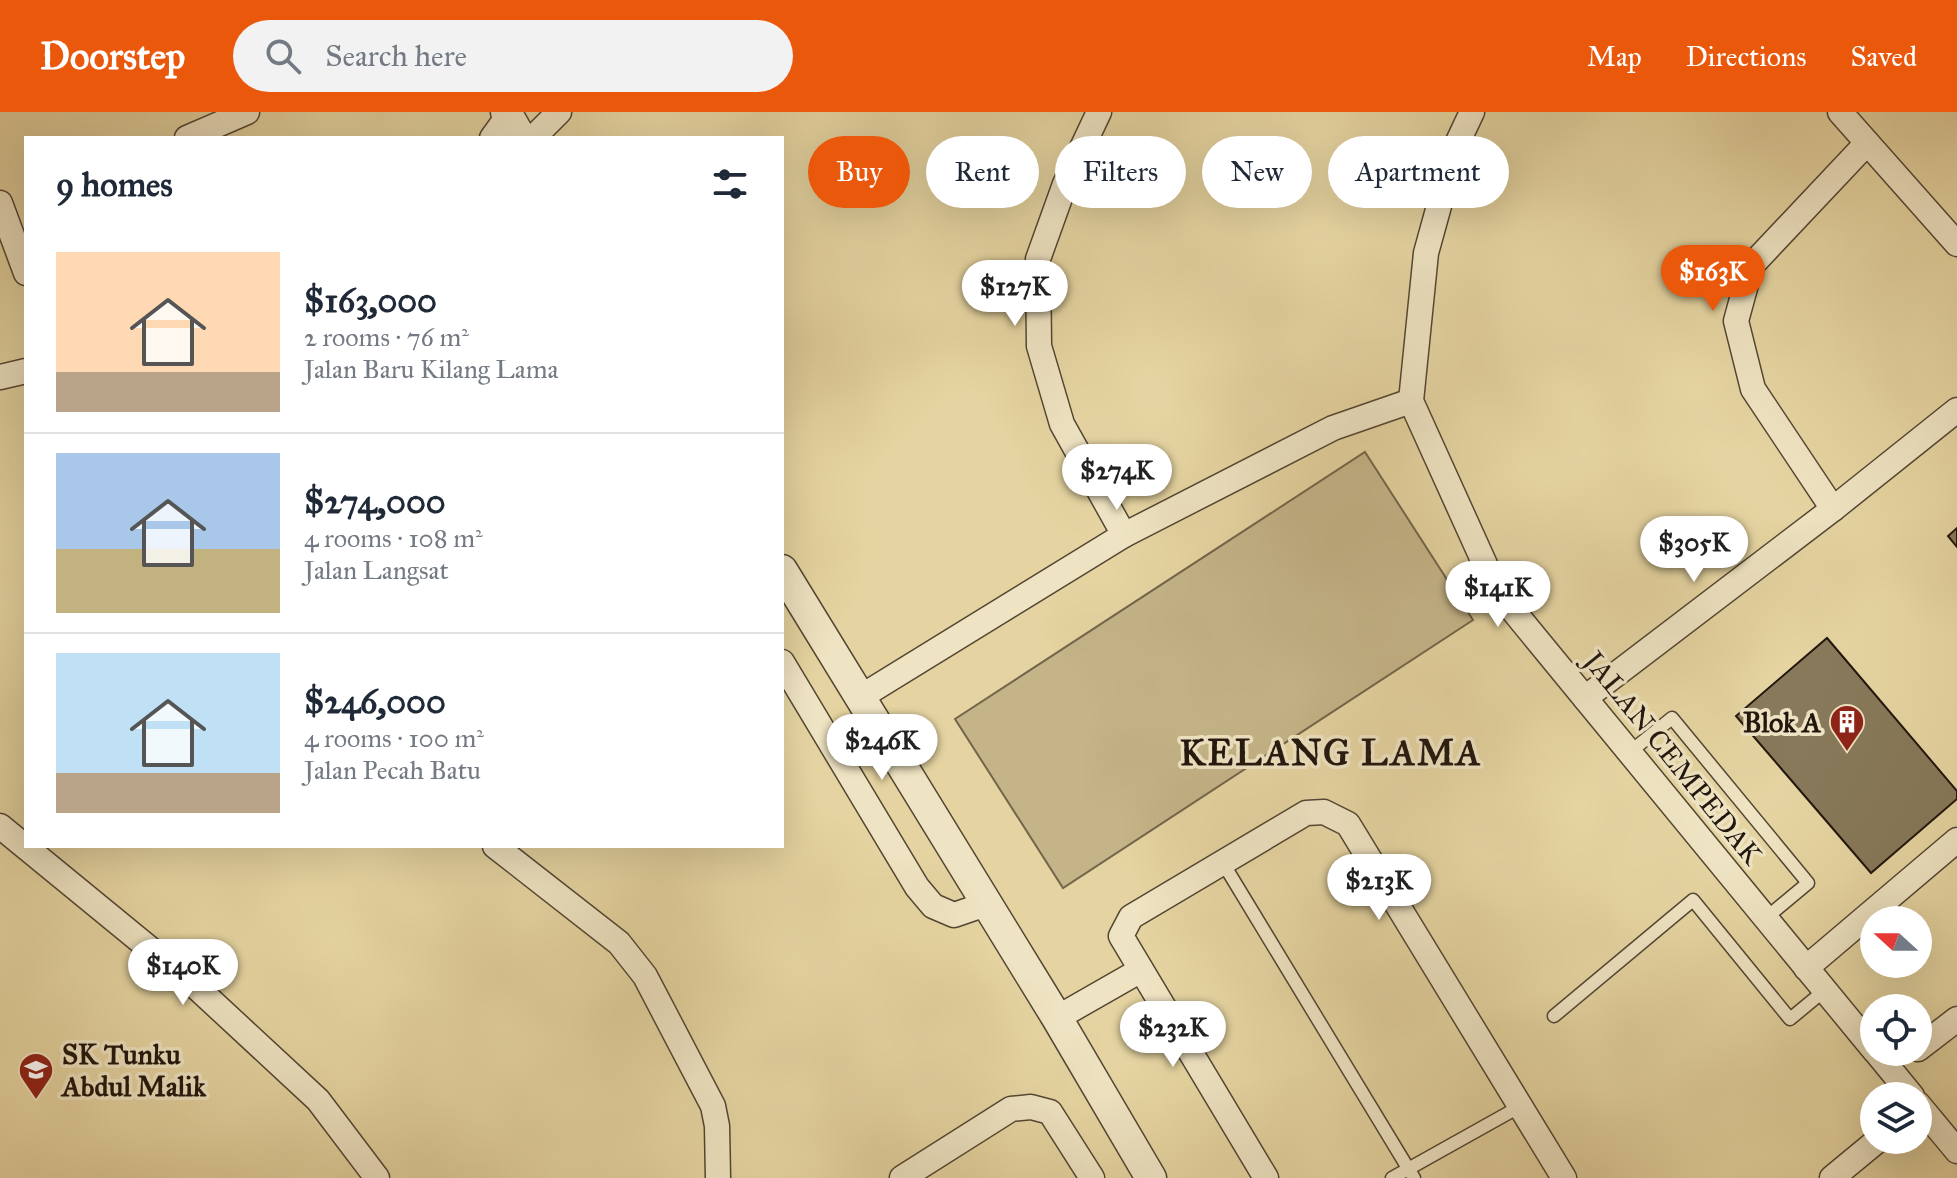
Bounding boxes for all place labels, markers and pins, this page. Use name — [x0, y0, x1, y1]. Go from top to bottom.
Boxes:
pin: $163K — [1657, 245, 1769, 313]
pin: $127K — [959, 260, 1071, 328]
pin: $274K — [1061, 444, 1173, 512]
pin: $305K — [1638, 516, 1750, 584]
pin: $141K — [1442, 561, 1554, 629]
building icon: Blok A — [1828, 703, 1866, 753]
place label: Blok A — [1743, 705, 1822, 740]
pin: $246K — [826, 714, 938, 782]
pin: $213K — [1323, 854, 1435, 922]
pin: $140K — [127, 939, 239, 1007]
pin: $232K — [1117, 1001, 1229, 1069]
place label: SK Tunku Abdul Malik — [60, 1037, 207, 1104]
school or university icon: SK Tunku Abdul Malik — [17, 1051, 55, 1101]

